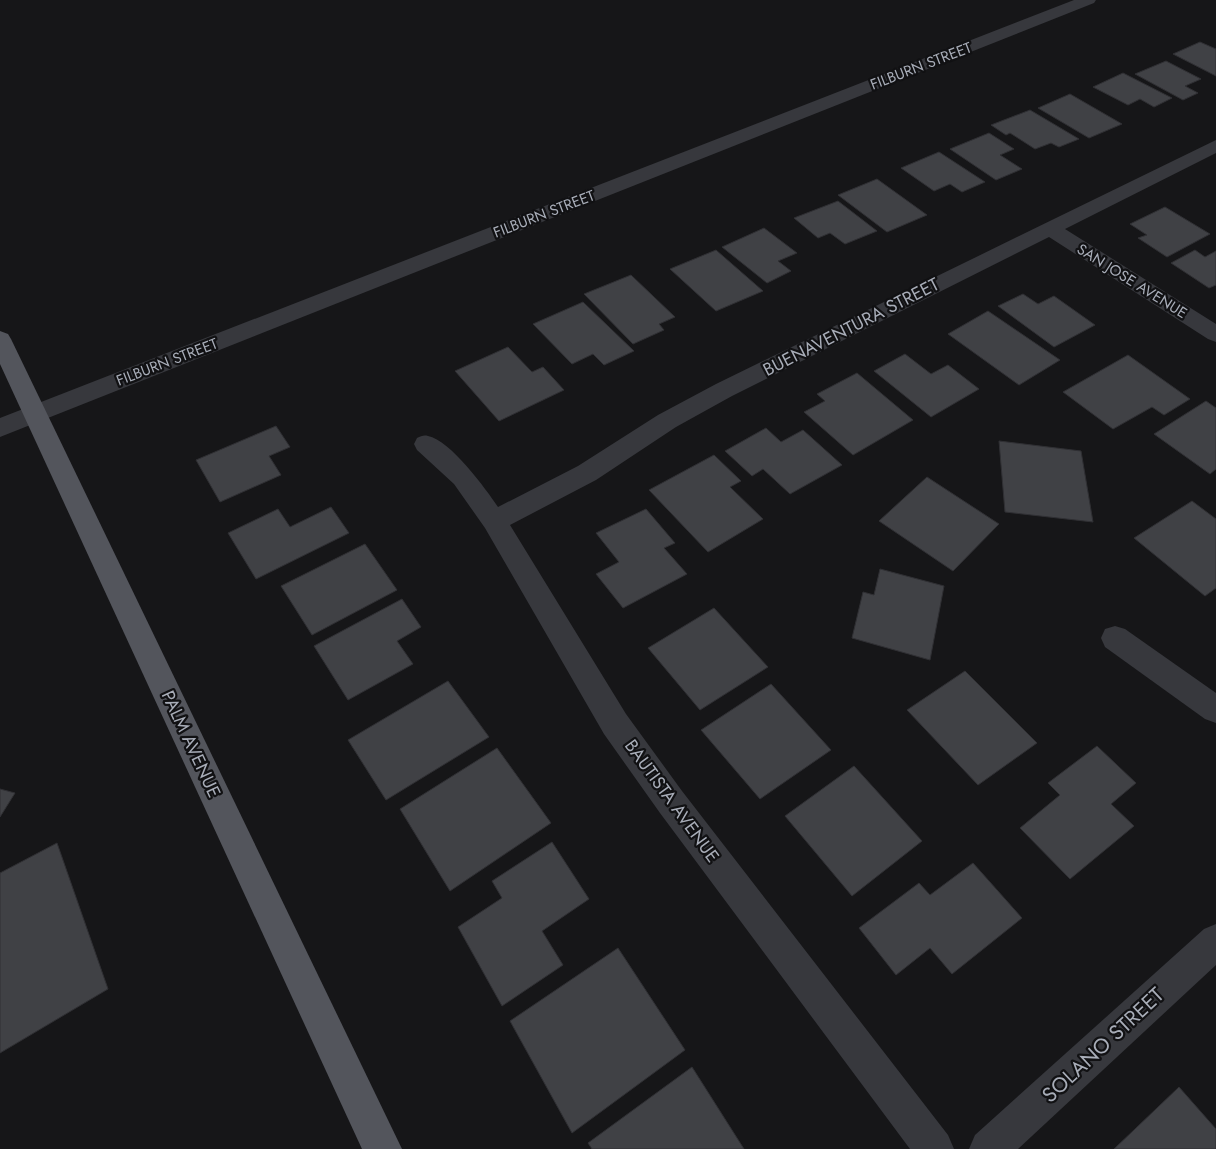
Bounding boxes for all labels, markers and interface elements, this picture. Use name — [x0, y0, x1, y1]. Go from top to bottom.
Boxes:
street label: FILBURN STREET — [867, 36, 975, 95]
street label: FILBURN STREET — [490, 184, 598, 243]
street label: SAN JOSE AVENUE — [1073, 238, 1191, 324]
street label: BUENAVENTURA STREET — [758, 271, 944, 383]
street label: FILBURN STREET — [113, 332, 221, 391]
street label: PALM AVENUE — [155, 686, 227, 802]
street label: BAUTISTA AVENUE — [618, 734, 726, 868]
street label: SOLANO STREET — [1035, 980, 1171, 1110]

